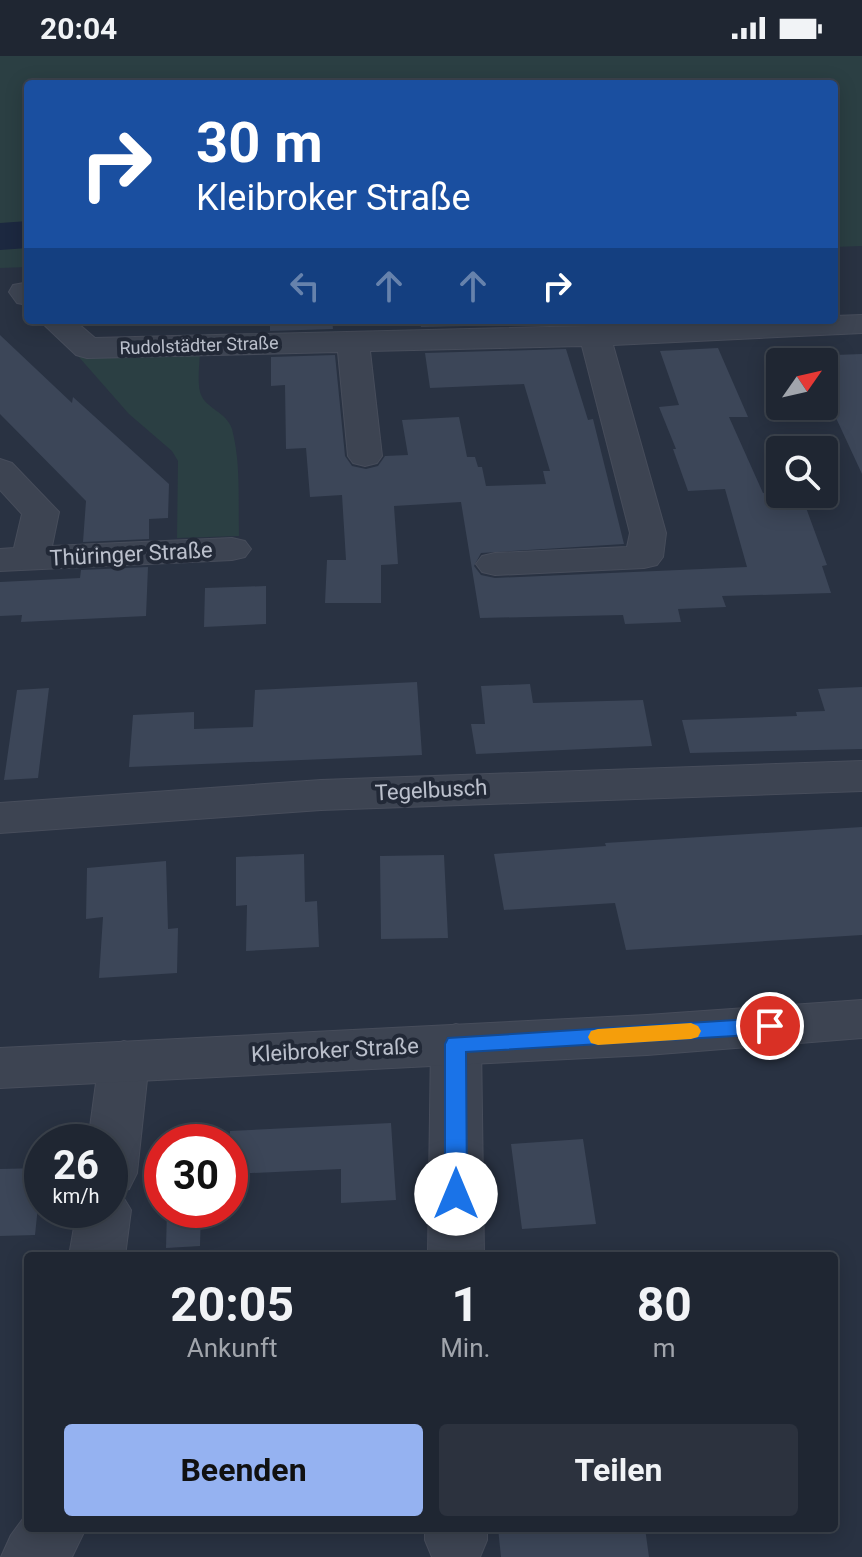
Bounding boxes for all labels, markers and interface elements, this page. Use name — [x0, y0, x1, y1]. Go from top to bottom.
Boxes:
text: 20:04 — [40, 11, 117, 46]
text: 30 m — [196, 110, 323, 176]
icon: right — [64, 112, 168, 216]
text: Kleibroker Straße — [196, 177, 471, 219]
icon: left — [283, 264, 327, 308]
icon: ahead — [367, 264, 411, 308]
icon: ahead — [451, 264, 495, 308]
icon: right — [535, 264, 579, 308]
street label: Rudolstädter Straße — [119, 332, 279, 358]
north arrow — [766, 348, 838, 420]
map controls — [766, 348, 838, 508]
button: search — [766, 436, 838, 508]
street label: Thüringer Straße — [49, 537, 213, 571]
street label: Tegelbusch — [374, 775, 488, 805]
pin — [736, 992, 804, 1060]
icon: arrive — [748, 1004, 792, 1048]
street label: Kleibroker Straße — [251, 1033, 419, 1067]
speed limit sign: 30 — [144, 1124, 248, 1228]
text: 26 — [53, 1142, 99, 1189]
position arrow — [414, 1152, 498, 1236]
text: km/h — [53, 1184, 99, 1208]
text: 20:05 — [170, 1276, 294, 1333]
text: 1 — [452, 1276, 479, 1333]
text: 80 — [637, 1276, 692, 1333]
text: Ankunft — [187, 1333, 277, 1363]
text: Min. — [440, 1333, 490, 1363]
text: m — [653, 1333, 676, 1363]
button: Beenden — [64, 1424, 423, 1516]
button: Teilen — [439, 1424, 798, 1516]

